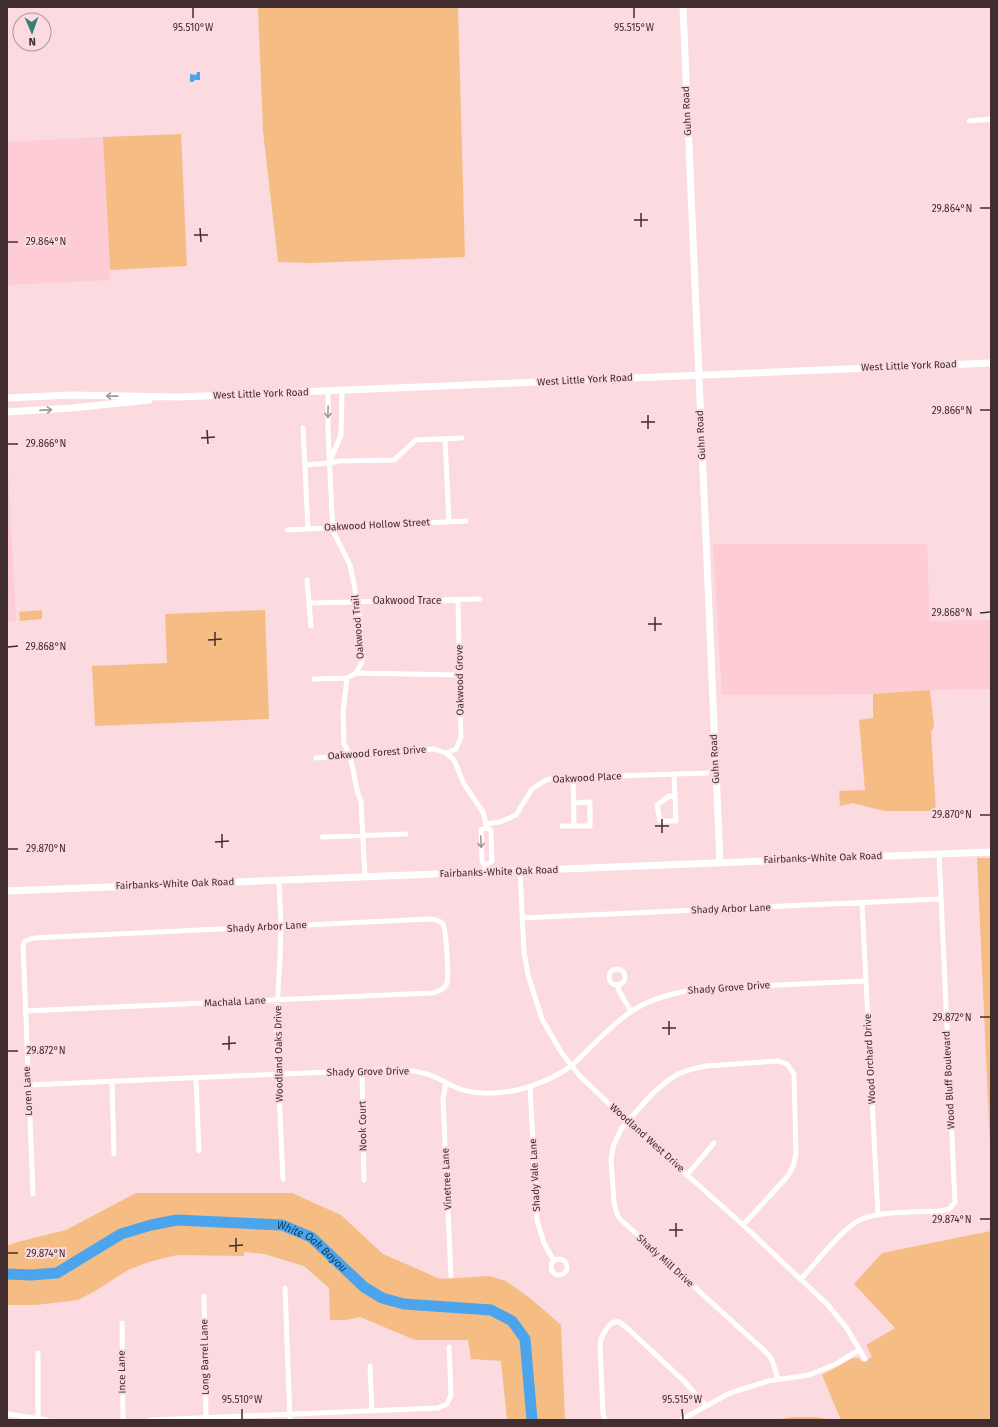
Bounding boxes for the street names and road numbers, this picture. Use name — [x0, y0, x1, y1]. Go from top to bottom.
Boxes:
street label: Guhn Road — [680, 86, 694, 136]
street label: West Little York Road — [861, 358, 957, 374]
street label: West Little York Road — [537, 371, 633, 389]
street label: West Little York Road — [213, 386, 309, 402]
street label: Guhn Road — [694, 410, 708, 460]
street label: Oakwood Hollow Street — [324, 516, 431, 534]
street label: Oakwood Trail — [349, 594, 367, 660]
street label: Oakwood Trace — [373, 595, 441, 607]
street label: Oakwood Grove — [453, 644, 467, 716]
street label: Guhn Road — [708, 734, 722, 784]
street label: Oakwood Forest Drive — [327, 744, 427, 762]
street label: Oakwood Place — [552, 770, 622, 786]
street label: Fairbanks-White Oak Road — [763, 850, 883, 866]
street label: Fairbanks-White Oak Road — [439, 864, 559, 880]
street label: Fairbanks-White Oak Road — [115, 876, 235, 892]
street label: Shady Arbor Lane — [691, 902, 771, 916]
street label: Shady Arbor Lane — [227, 919, 307, 935]
street label: Shady Grove Drive — [687, 979, 771, 997]
street label: Machala Lane — [204, 994, 266, 1010]
street label: Woodland Oaks Drive — [272, 1006, 286, 1102]
street label: Wood Orchard Drive — [862, 1013, 878, 1105]
street label: Wood Bluff Boulevard — [940, 1031, 958, 1129]
street label: Shady Grove Drive — [327, 1065, 409, 1079]
street label: Loren Lane — [21, 1066, 35, 1116]
street label: Nook Court — [357, 1100, 369, 1152]
street label: Woodland West Drive — [607, 1101, 687, 1175]
street label: Shady Vale Lane — [527, 1138, 543, 1212]
street label: Vinetree Lane — [439, 1148, 455, 1210]
street label: Shady Mill Drive — [634, 1232, 696, 1290]
street label: Long Barrel Lane — [198, 1319, 212, 1395]
street label: Ince Lane — [116, 1350, 128, 1394]

